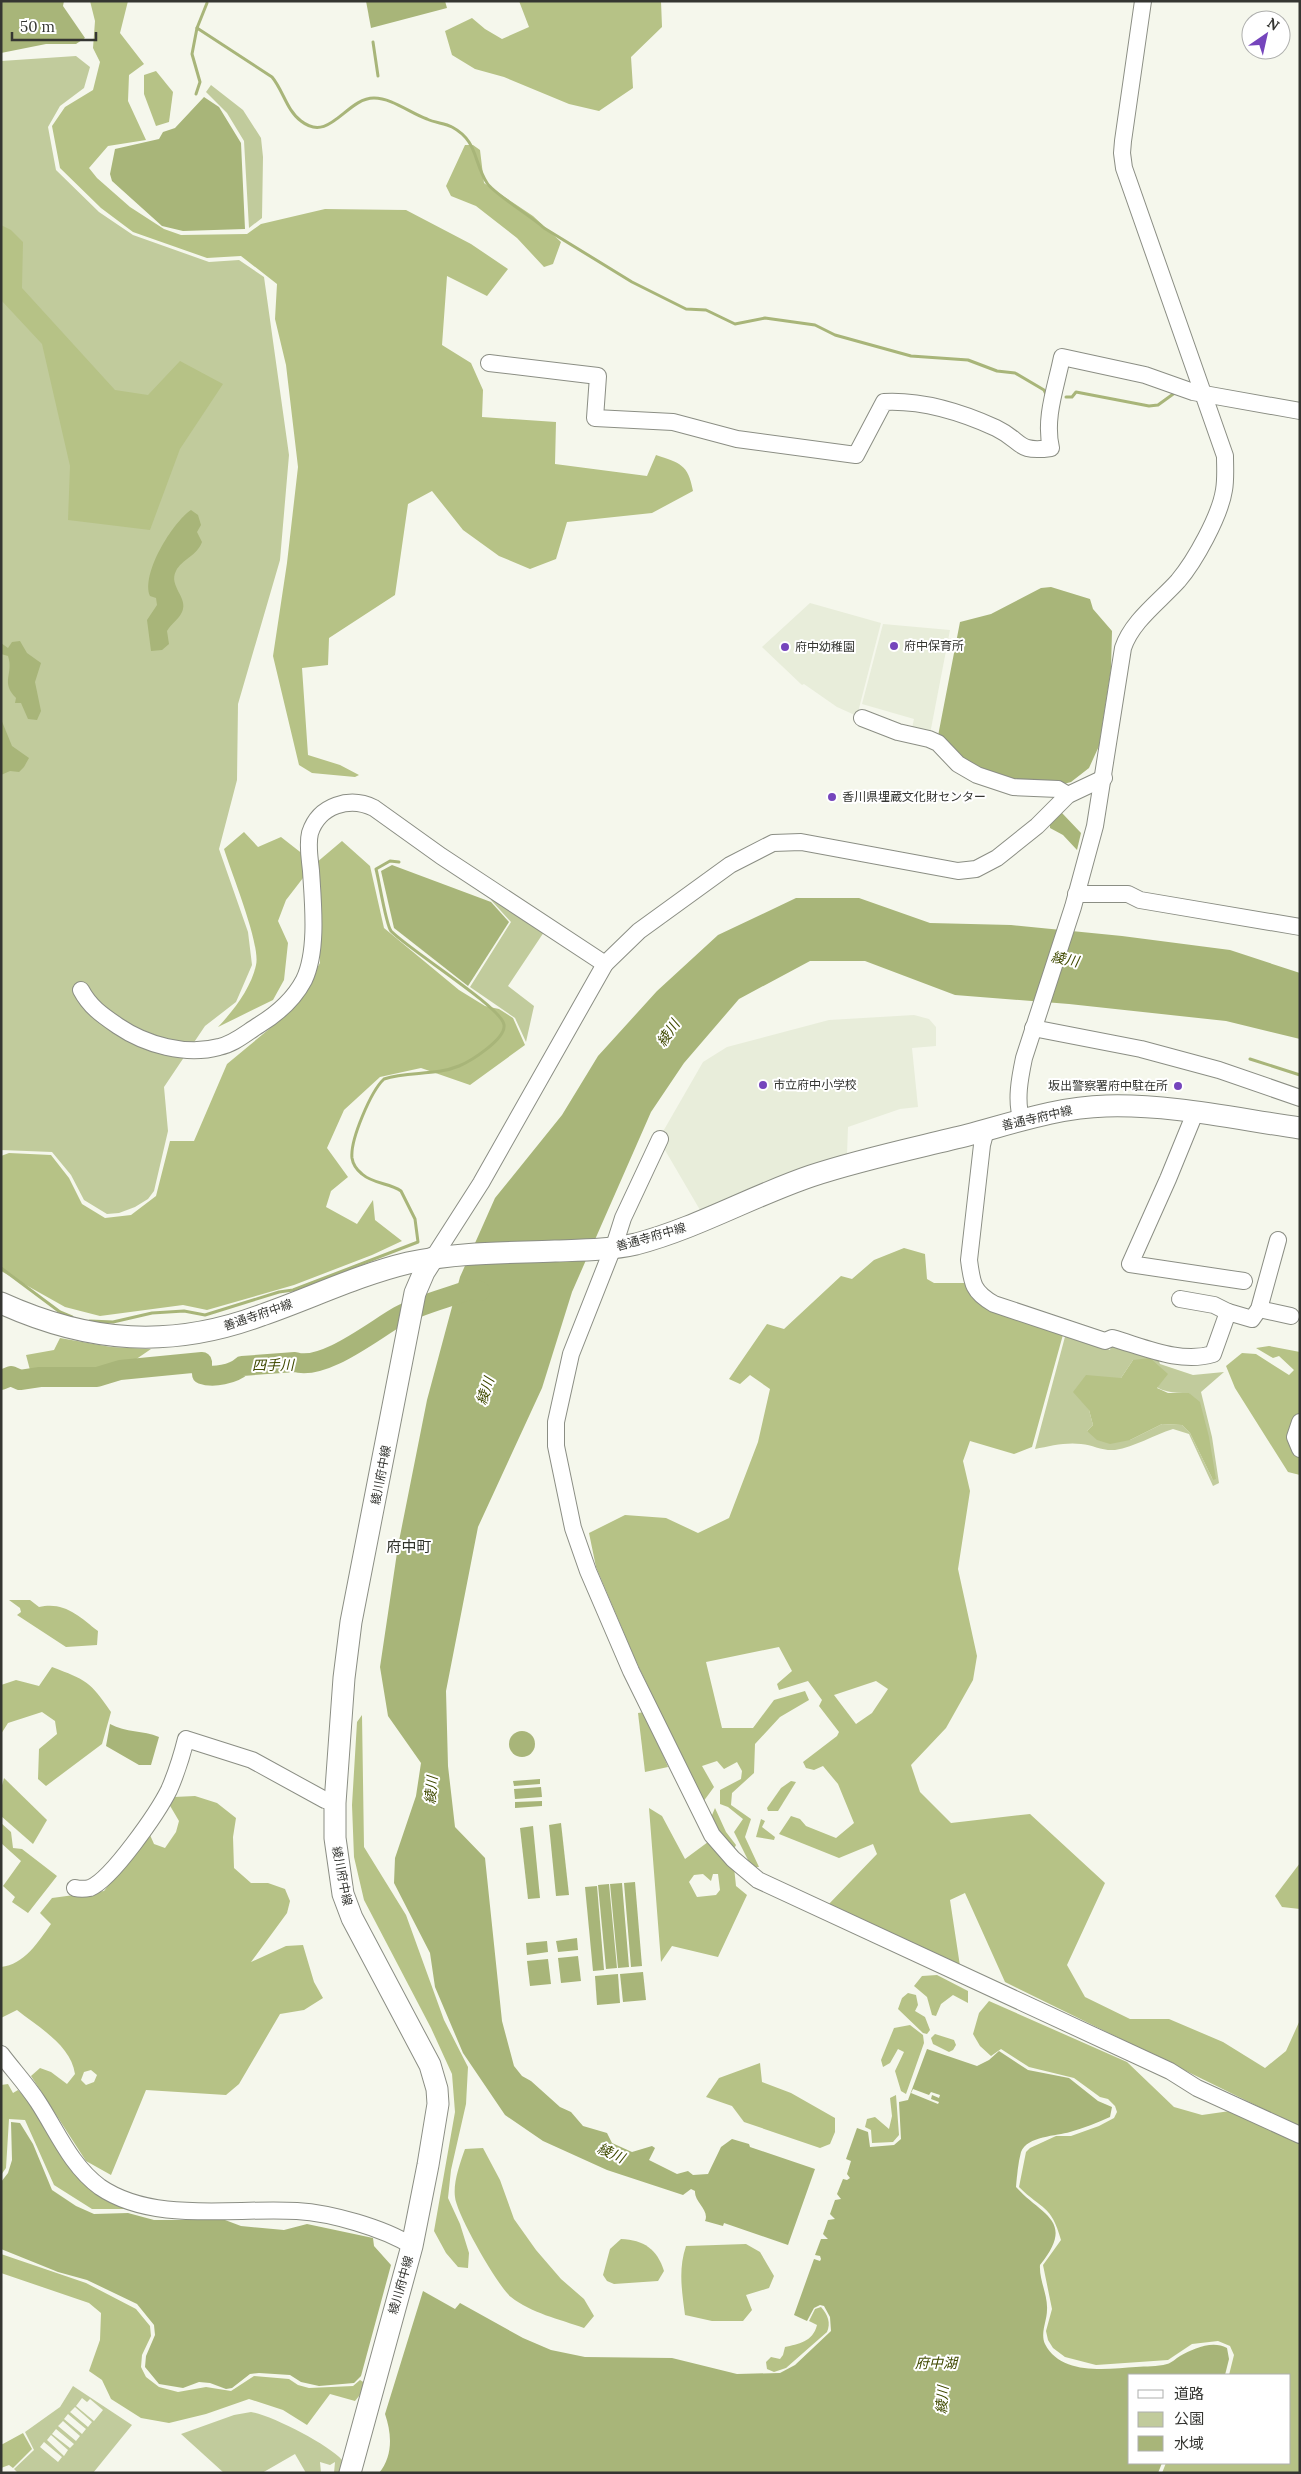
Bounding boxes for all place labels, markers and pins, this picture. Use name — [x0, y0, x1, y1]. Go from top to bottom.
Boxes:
place label: 府中保育所 — [904, 638, 964, 653]
place label: 府中幼稚園 — [795, 639, 855, 654]
marker: 府中保育所 — [888, 640, 900, 652]
marker: 府中幼稚園 — [779, 641, 791, 653]
place label: 香川県埋蔵文化財センター — [842, 789, 986, 804]
marker: 香川県埋蔵文化財センター — [826, 791, 838, 803]
place label: 市立府中小学校 — [773, 1077, 857, 1092]
place label: 坂出警察署府中駐在所 — [1048, 1078, 1168, 1093]
marker: 市立府中小学校 — [757, 1079, 769, 1091]
marker: 坂出警察署府中駐在所 — [1172, 1080, 1184, 1092]

